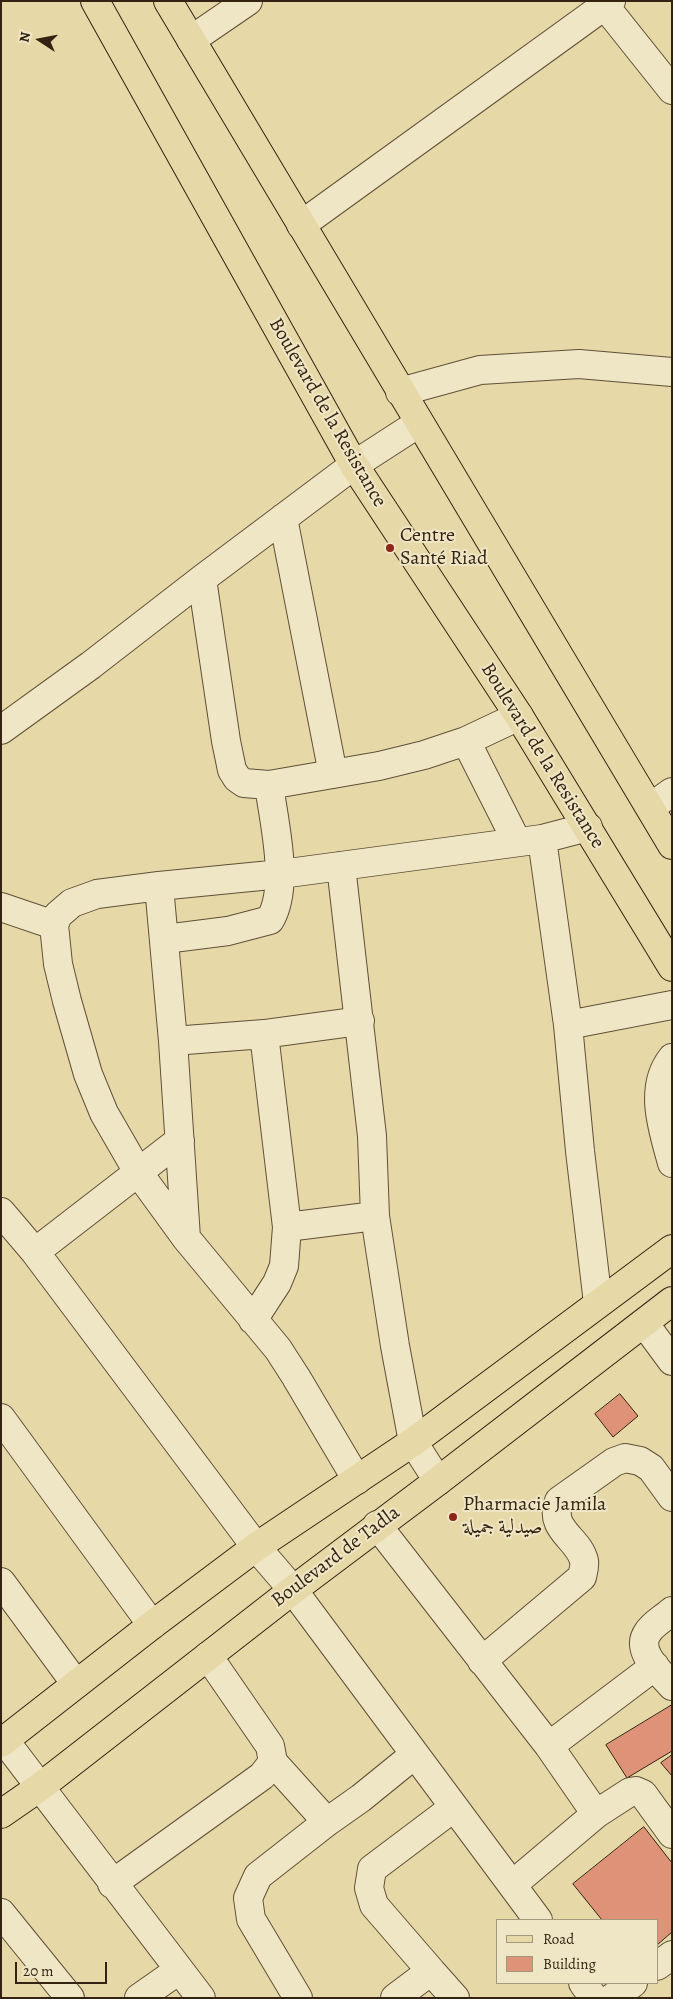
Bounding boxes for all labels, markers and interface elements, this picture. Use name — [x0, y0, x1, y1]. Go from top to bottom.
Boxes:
north arrow — [15, 15, 65, 65]
text: N — [14, 30, 35, 44]
street label: Boulevard de la Resistance — [263, 314, 391, 512]
place label: Centre Santé Riad — [400, 524, 488, 571]
marker: Centre Santé Riad — [384, 542, 396, 554]
street label: Boulevard de la Resistance — [475, 659, 609, 853]
place label: Pharmacie Jamila صيدلية جميلة — [463, 1493, 606, 1540]
street label: Boulevard de Tadla — [267, 1501, 405, 1613]
marker: Pharmacie Jamila صيدلية جميلة — [447, 1511, 459, 1523]
legend — [496, 1919, 658, 1984]
text: Road — [543, 1929, 574, 1949]
scale bar — [18, 1952, 110, 1984]
text: Building — [543, 1954, 596, 1974]
text: 20 m — [23, 1961, 54, 1981]

